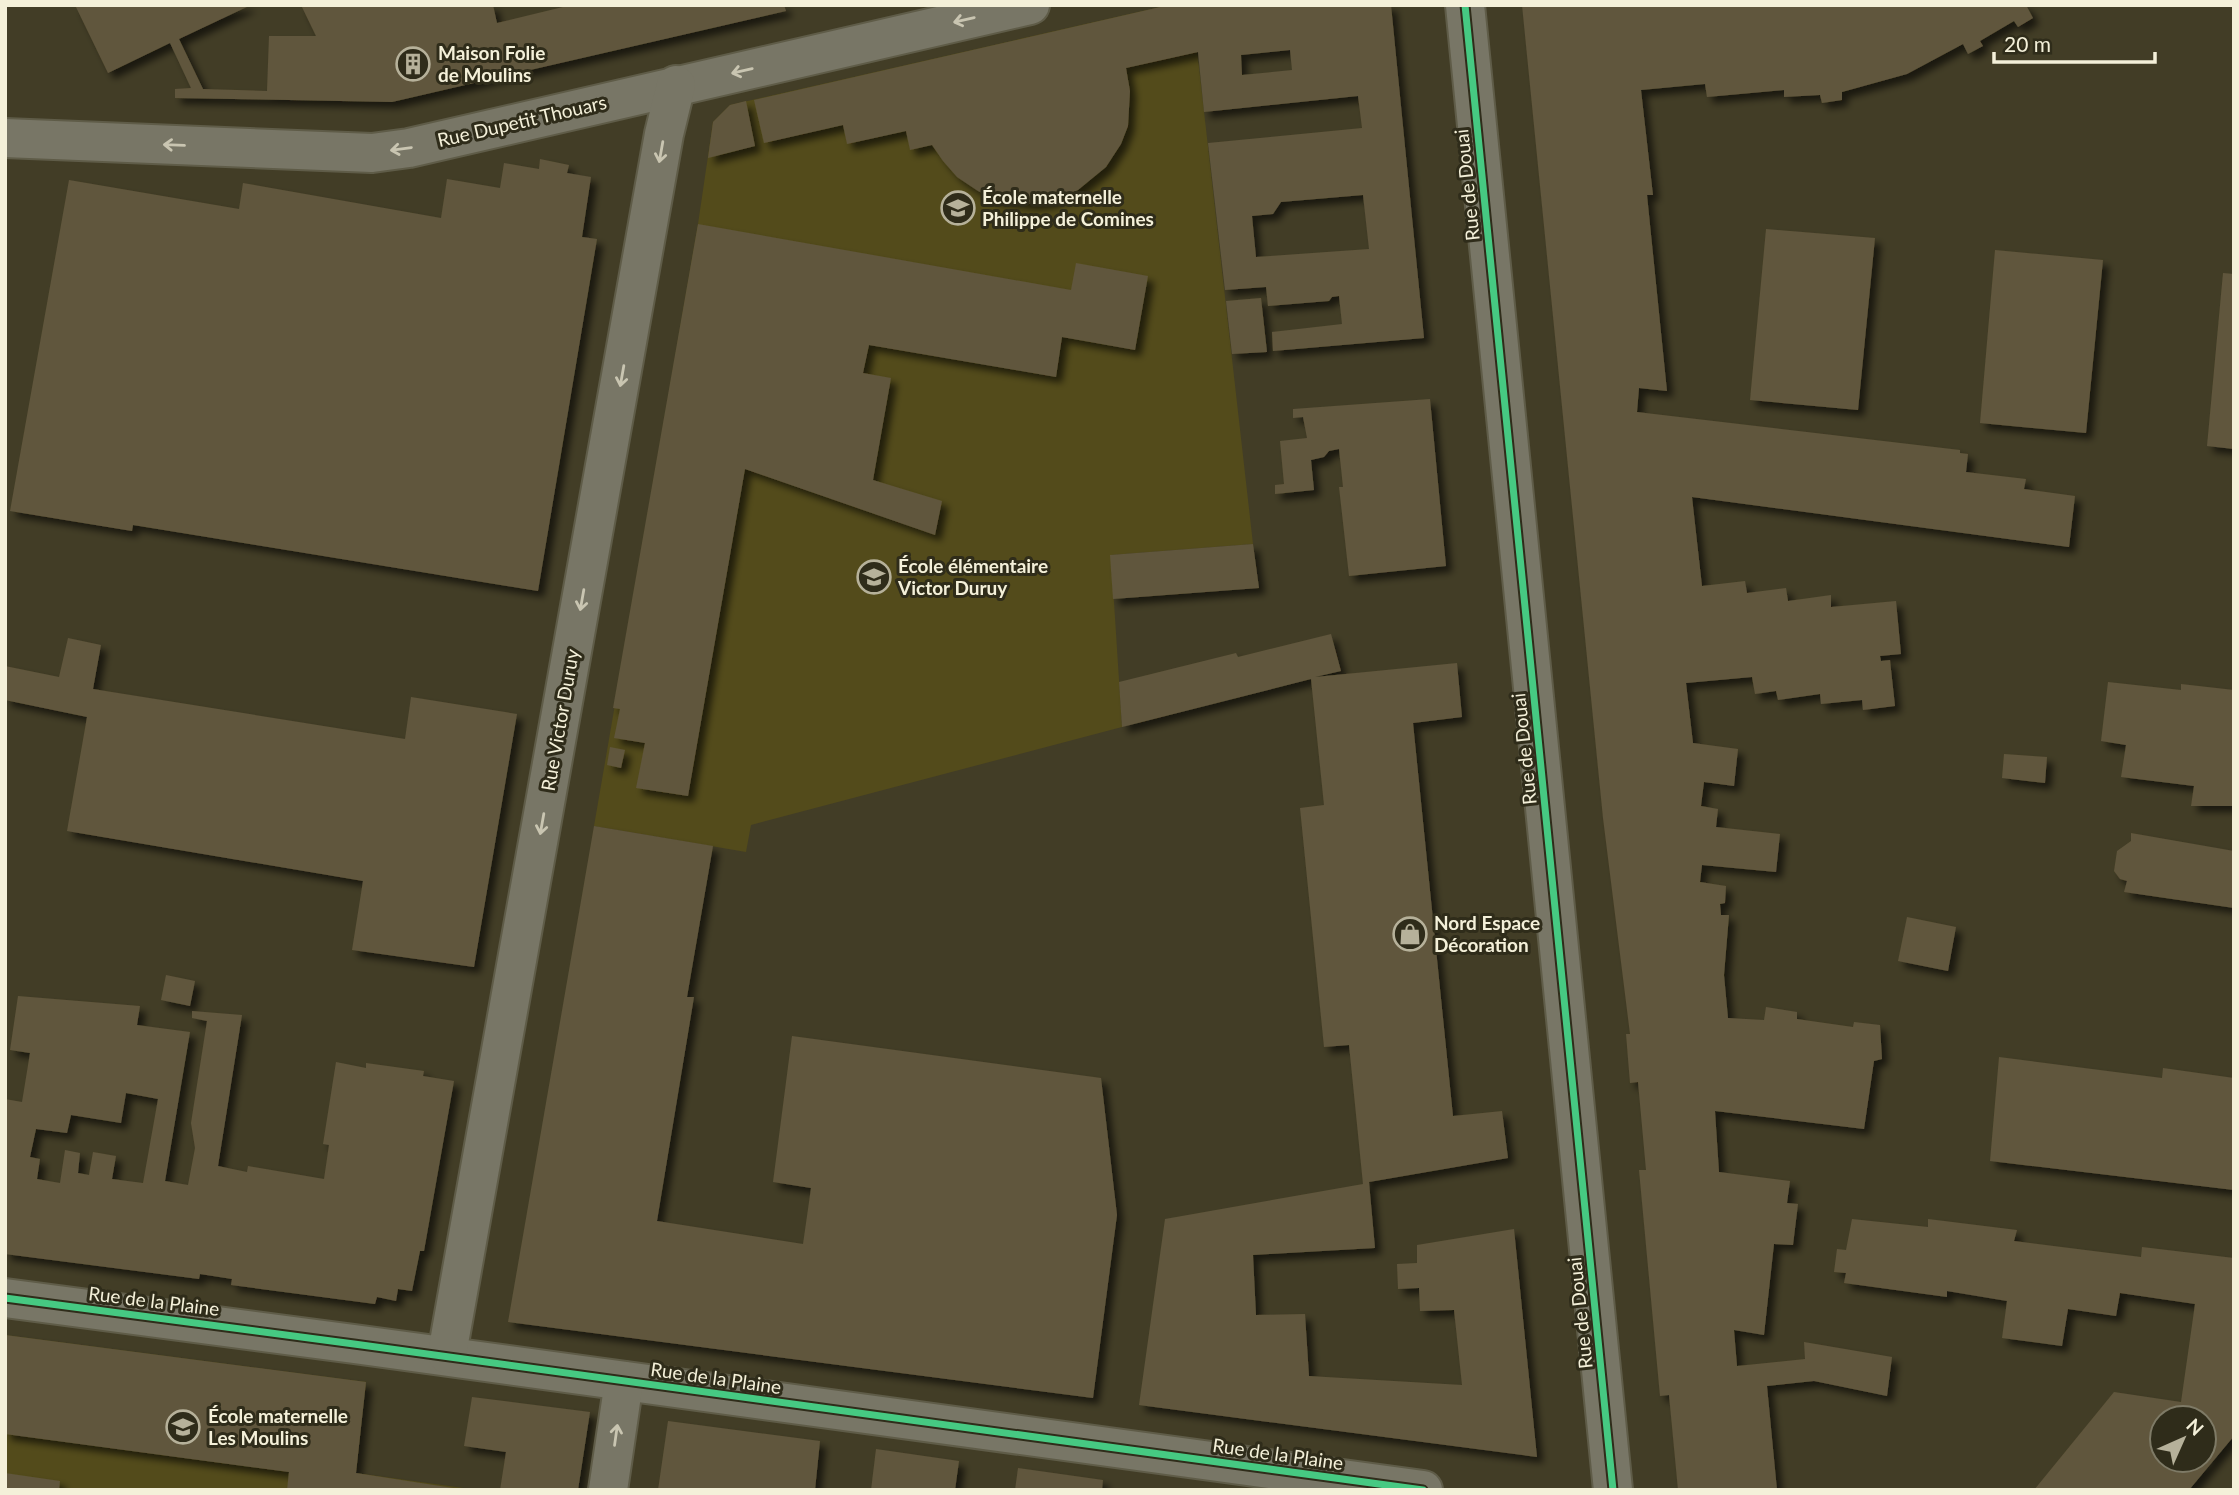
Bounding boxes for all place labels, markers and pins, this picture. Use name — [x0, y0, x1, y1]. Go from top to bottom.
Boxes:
place label: Maison Folie de Moulins — [438, 41, 545, 86]
building icon: Maison Folie de Moulins — [394, 45, 432, 83]
place label: École maternelle Philippe de Comines — [982, 185, 1154, 230]
school or university icon: École maternelle Philippe de Comines — [939, 189, 977, 227]
place label: École élémentaire Victor Duruy — [897, 554, 1048, 599]
school or university icon: École élémentaire Victor Duruy — [855, 558, 893, 596]
place label: Nord Espace Décoration — [1434, 911, 1540, 956]
shop icon: Nord Espace Décoration — [1391, 915, 1429, 953]
place label: École maternelle Les Moulins — [208, 1404, 348, 1449]
school or university icon: École maternelle Les Moulins — [164, 1408, 202, 1446]

